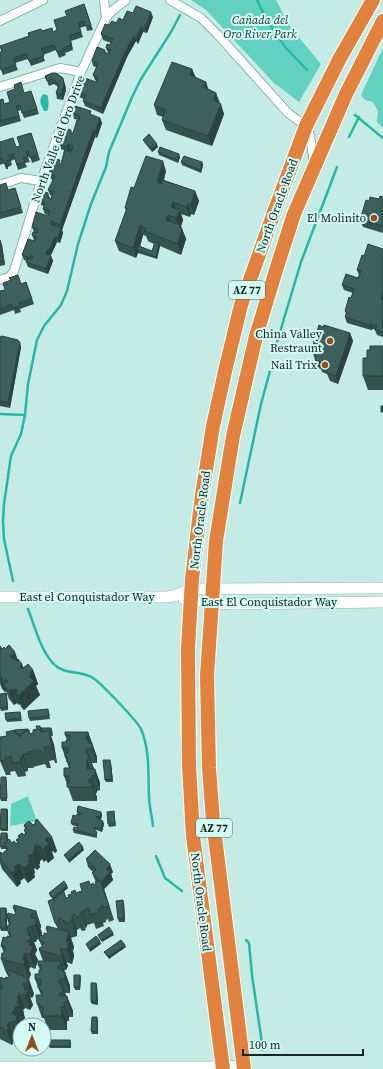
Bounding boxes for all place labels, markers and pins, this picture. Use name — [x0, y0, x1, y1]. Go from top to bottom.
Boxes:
place label: El Molinito — [307, 210, 366, 226]
marker: El Molinito — [369, 213, 379, 223]
place label: China Valley Restraunt — [255, 326, 323, 356]
marker: China Valley Restraunt — [325, 336, 335, 346]
place label: Nail Trix — [271, 357, 318, 373]
marker: Nail Trix — [320, 360, 330, 370]

